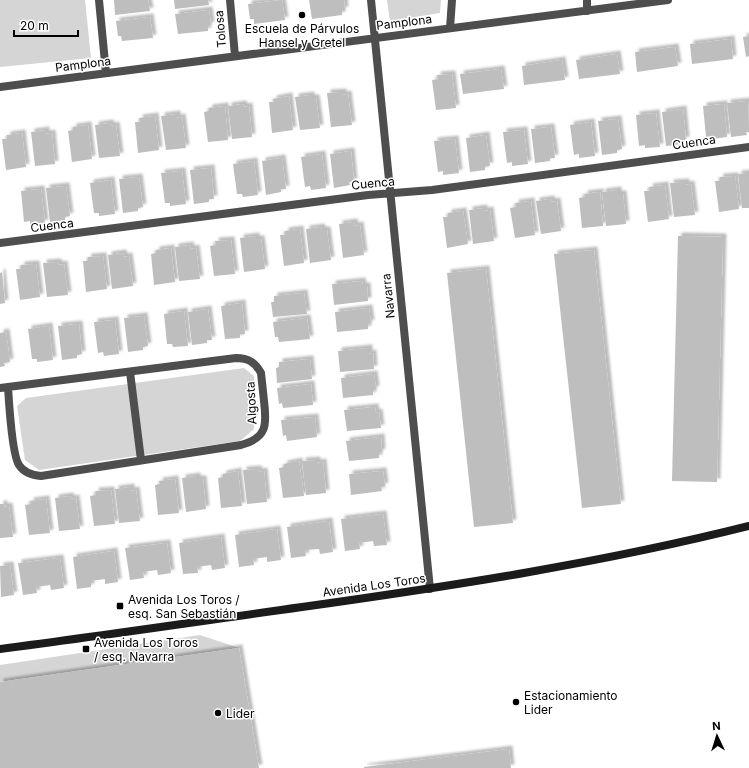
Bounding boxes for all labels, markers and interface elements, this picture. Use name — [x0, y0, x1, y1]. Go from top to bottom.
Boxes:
street label: Tolosa — [211, 10, 229, 48]
marker: Escuela de Párvulos Hansel y Gretel — [297, 10, 307, 20]
street label: Pamplona — [375, 11, 433, 33]
scale bar — [14, 12, 78, 38]
text: 20 m — [20, 18, 49, 33]
place label: Escuela de Párvulos Hansel y Gretel — [245, 21, 359, 50]
street label: Pamplona — [54, 53, 112, 75]
street label: Cuenca — [671, 132, 717, 152]
street label: Cuenca — [350, 173, 396, 193]
street label: Cuenca — [29, 215, 75, 235]
street label: Navarra — [378, 273, 398, 319]
street label: Algosta — [242, 381, 260, 425]
street label: Avenida Los Toros — [321, 570, 427, 600]
place label: Avenida Los Toros / esq. San Sebastián — [128, 592, 240, 621]
marker: Avenida Los Toros / esq. San Sebastián — [115, 601, 125, 611]
place label: Avenida Los Toros / esq. Navarra — [94, 635, 198, 664]
marker: Avenida Los Toros / esq. Navarra — [81, 644, 91, 654]
place label: Estacionamiento Lider — [524, 688, 618, 717]
marker: Estacionamiento Lider — [511, 697, 521, 707]
place label: Lider — [226, 706, 255, 721]
marker: Lider — [213, 708, 223, 718]
north arrow — [697, 716, 737, 756]
text: N — [712, 719, 721, 733]

